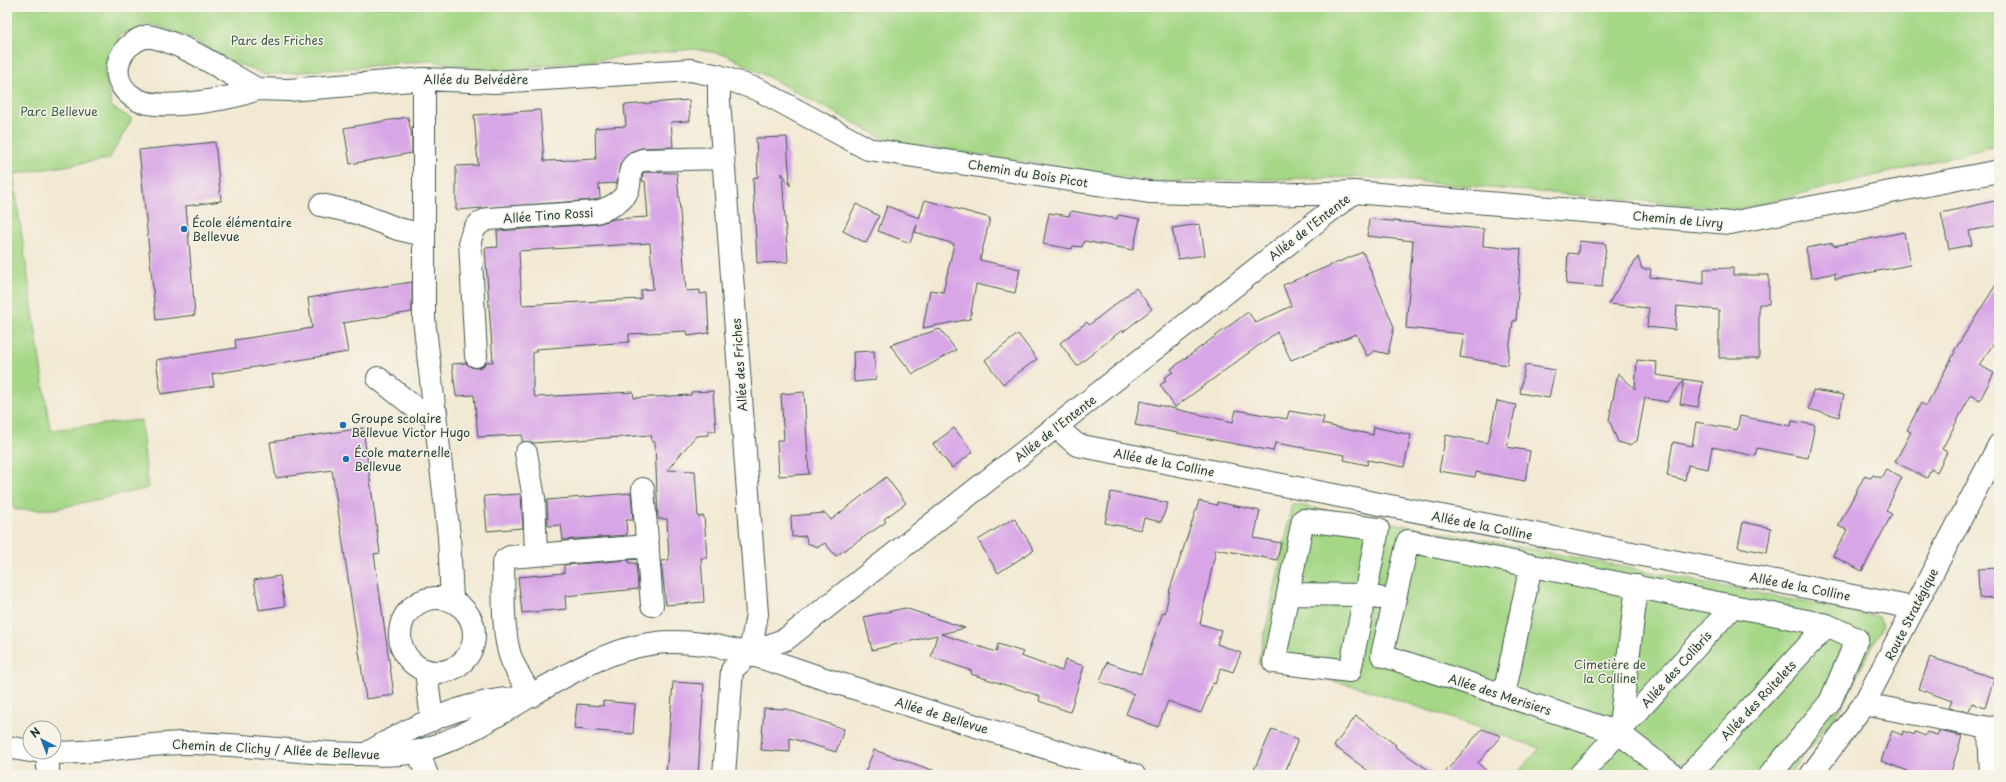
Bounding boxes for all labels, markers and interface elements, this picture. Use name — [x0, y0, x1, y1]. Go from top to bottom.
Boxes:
park label: Parc des Friches — [231, 31, 324, 49]
street label: Allée du Belvédère — [424, 70, 529, 88]
park label: Parc Bellevue — [20, 102, 98, 120]
street label: Chemin du Bois Picot — [967, 155, 1089, 191]
street label: Allée de l'Entente — [1264, 189, 1354, 265]
street label: Allée Tino Rossi — [502, 203, 594, 227]
street label: Chemin de Livry — [1632, 206, 1724, 232]
place label: École élémentaire Bellevue — [192, 213, 292, 245]
marker: École élémentaire Bellevue — [179, 224, 189, 234]
street label: Allée des Friches — [727, 317, 751, 412]
street label: Allée de l'Entente — [1010, 390, 1100, 466]
place label: Groupe scolaire Bellevue Victor Hugo — [351, 409, 470, 441]
marker: Groupe scolaire Bellevue Victor Hugo — [338, 420, 348, 430]
place label: École maternelle Bellevue — [354, 443, 451, 475]
street label: Allée de la Colline — [1112, 443, 1216, 481]
marker: École maternelle Bellevue — [341, 454, 351, 464]
street label: Allée de la Colline — [1430, 506, 1534, 544]
street label: Route Stratégique — [1880, 564, 1942, 663]
street label: Allée de la Colline — [1748, 567, 1852, 605]
street label: Allée des Colibris — [1637, 626, 1716, 711]
park label: Cimetière de la Colline — [1574, 655, 1647, 687]
street label: Allée des Roitelets — [1716, 656, 1800, 744]
street label: Allée des Merisiers — [1446, 669, 1554, 719]
street label: Allée de Bellevue — [893, 692, 991, 738]
north arrow — [22, 720, 62, 760]
text: N — [26, 723, 44, 741]
street label: Chemin de Clichy / Allée de Bellevue — [172, 735, 381, 763]

